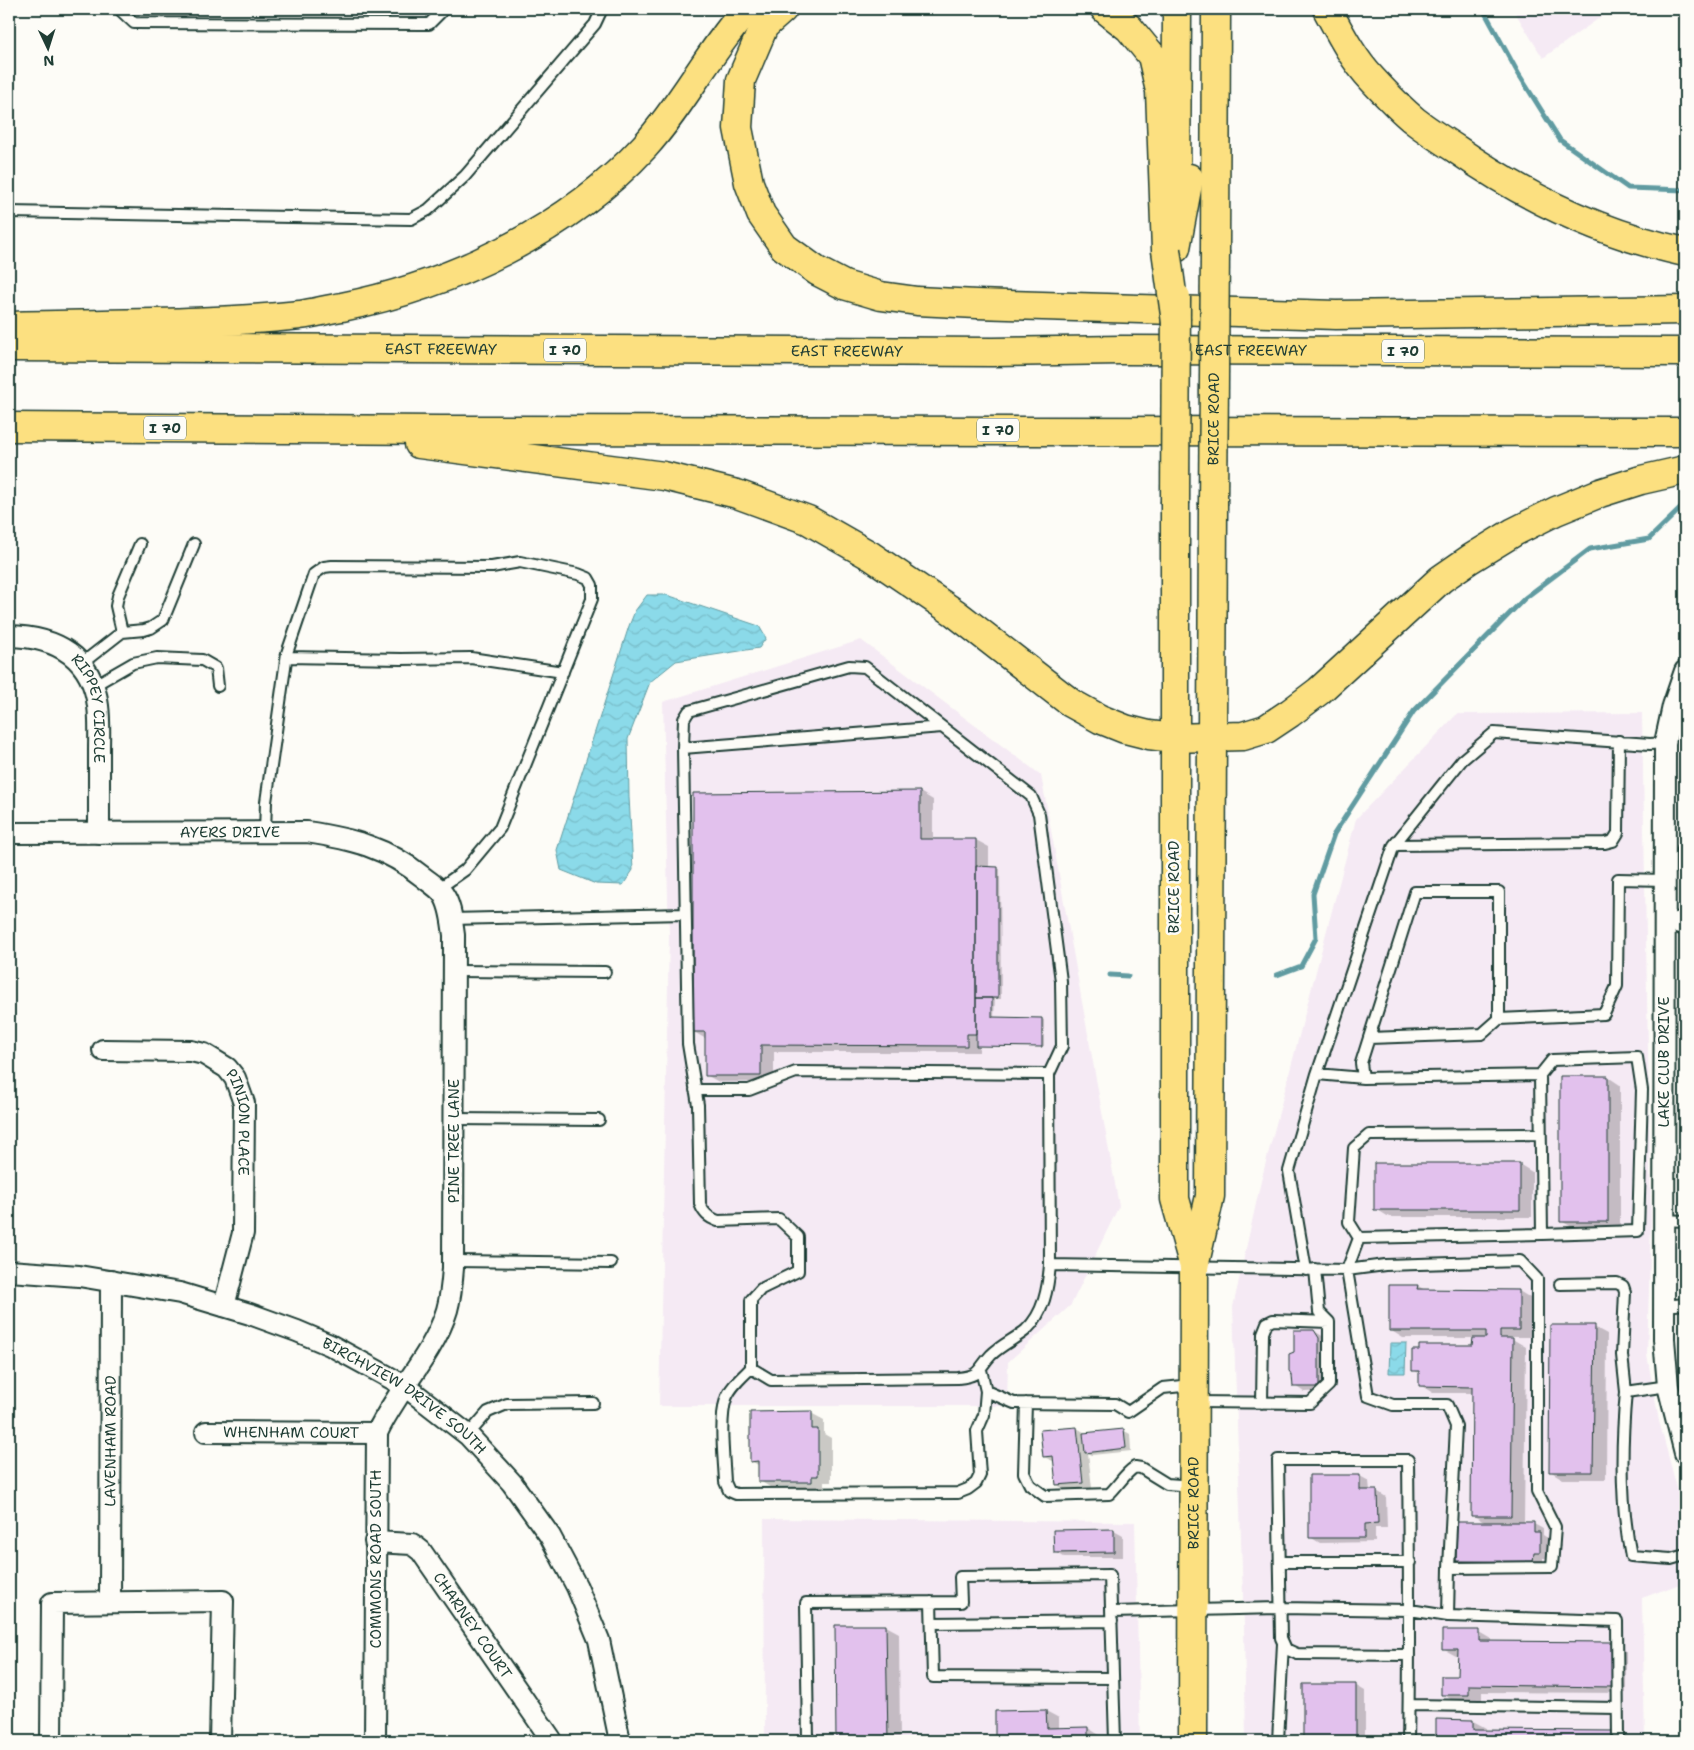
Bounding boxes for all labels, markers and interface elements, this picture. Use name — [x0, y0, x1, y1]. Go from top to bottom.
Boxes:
north arrow — [22, 22, 72, 72]
text: N — [43, 52, 55, 70]
road number: I 70 — [544, 338, 586, 362]
street label: EAST FREEWAY — [385, 339, 497, 359]
street label: EAST FREEWAY — [1195, 340, 1307, 361]
road number: I 70 — [1382, 340, 1424, 362]
street label: EAST FREEWAY — [791, 341, 903, 362]
street label: BRICE ROAD — [1203, 372, 1224, 465]
road number: I 70 — [144, 416, 186, 439]
road number: I 70 — [977, 418, 1019, 442]
street label: RIPPEY CIRCLE — [67, 649, 109, 763]
street label: AYERS DRIVE — [180, 822, 280, 842]
street label: BRICE ROAD — [1164, 841, 1184, 933]
street label: LAKE CLUB DRIVE — [1654, 996, 1674, 1128]
street label: PINION PLACE — [221, 1064, 254, 1176]
street label: PINE TREE LANE — [444, 1079, 464, 1203]
street label: BIRCHVIEW DRIVE SOUTH — [319, 1333, 491, 1459]
street label: LAVENHAM ROAD — [100, 1375, 121, 1507]
street label: WHENHAM COURT — [223, 1422, 359, 1443]
street label: BRICE ROAD — [1183, 1456, 1204, 1549]
street label: COMMONS ROAD SOUTH — [366, 1469, 386, 1649]
street label: CHARNEY COURT — [429, 1568, 516, 1683]

